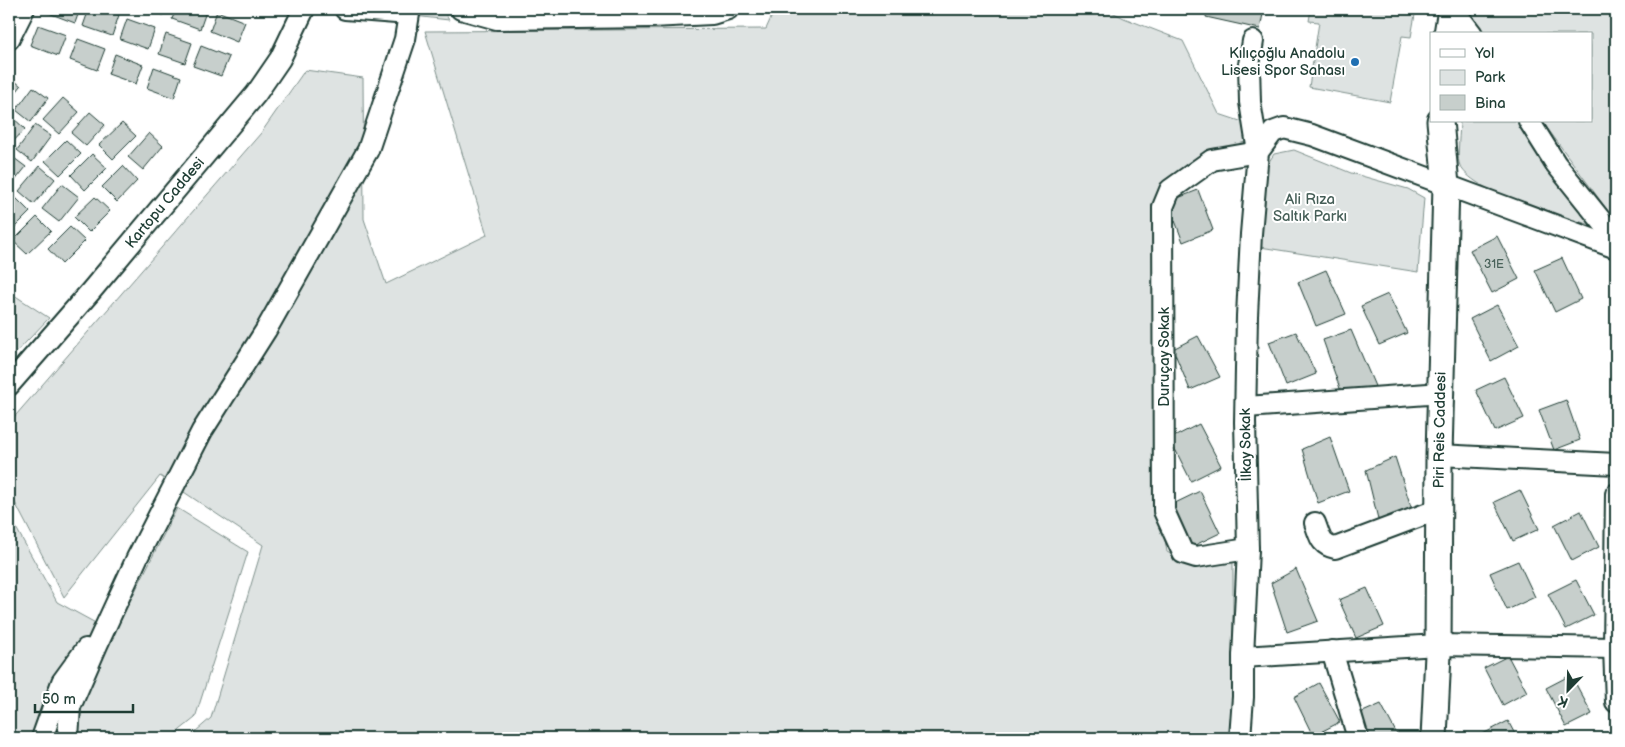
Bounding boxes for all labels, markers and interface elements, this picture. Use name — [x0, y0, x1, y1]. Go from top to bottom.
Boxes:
legend — [1430, 32, 1592, 122]
place label: Kılıçoğlu Anadolu Lisesi Spor Sahası — [1221, 44, 1345, 80]
text: Yol — [1474, 44, 1494, 63]
marker: Kılıçoğlu Anadolu Lisesi Spor Sahası — [1349, 56, 1361, 68]
text: Park — [1475, 68, 1506, 87]
text: Bina — [1475, 94, 1506, 113]
street label: Kartopu Caddesi — [121, 153, 209, 253]
park label: Ali Rıza Saltık Parkı — [1273, 190, 1347, 226]
house number: 31E — [1484, 257, 1504, 272]
street label: Duruçay Sokak — [1155, 307, 1174, 407]
street label: Piri Reis Caddesi — [1429, 372, 1451, 488]
street label: İlkay Sokak — [1236, 408, 1256, 482]
north arrow — [1542, 664, 1592, 714]
scale bar — [35, 682, 132, 714]
text: 50 m — [42, 690, 76, 709]
text: K — [1555, 692, 1571, 711]

